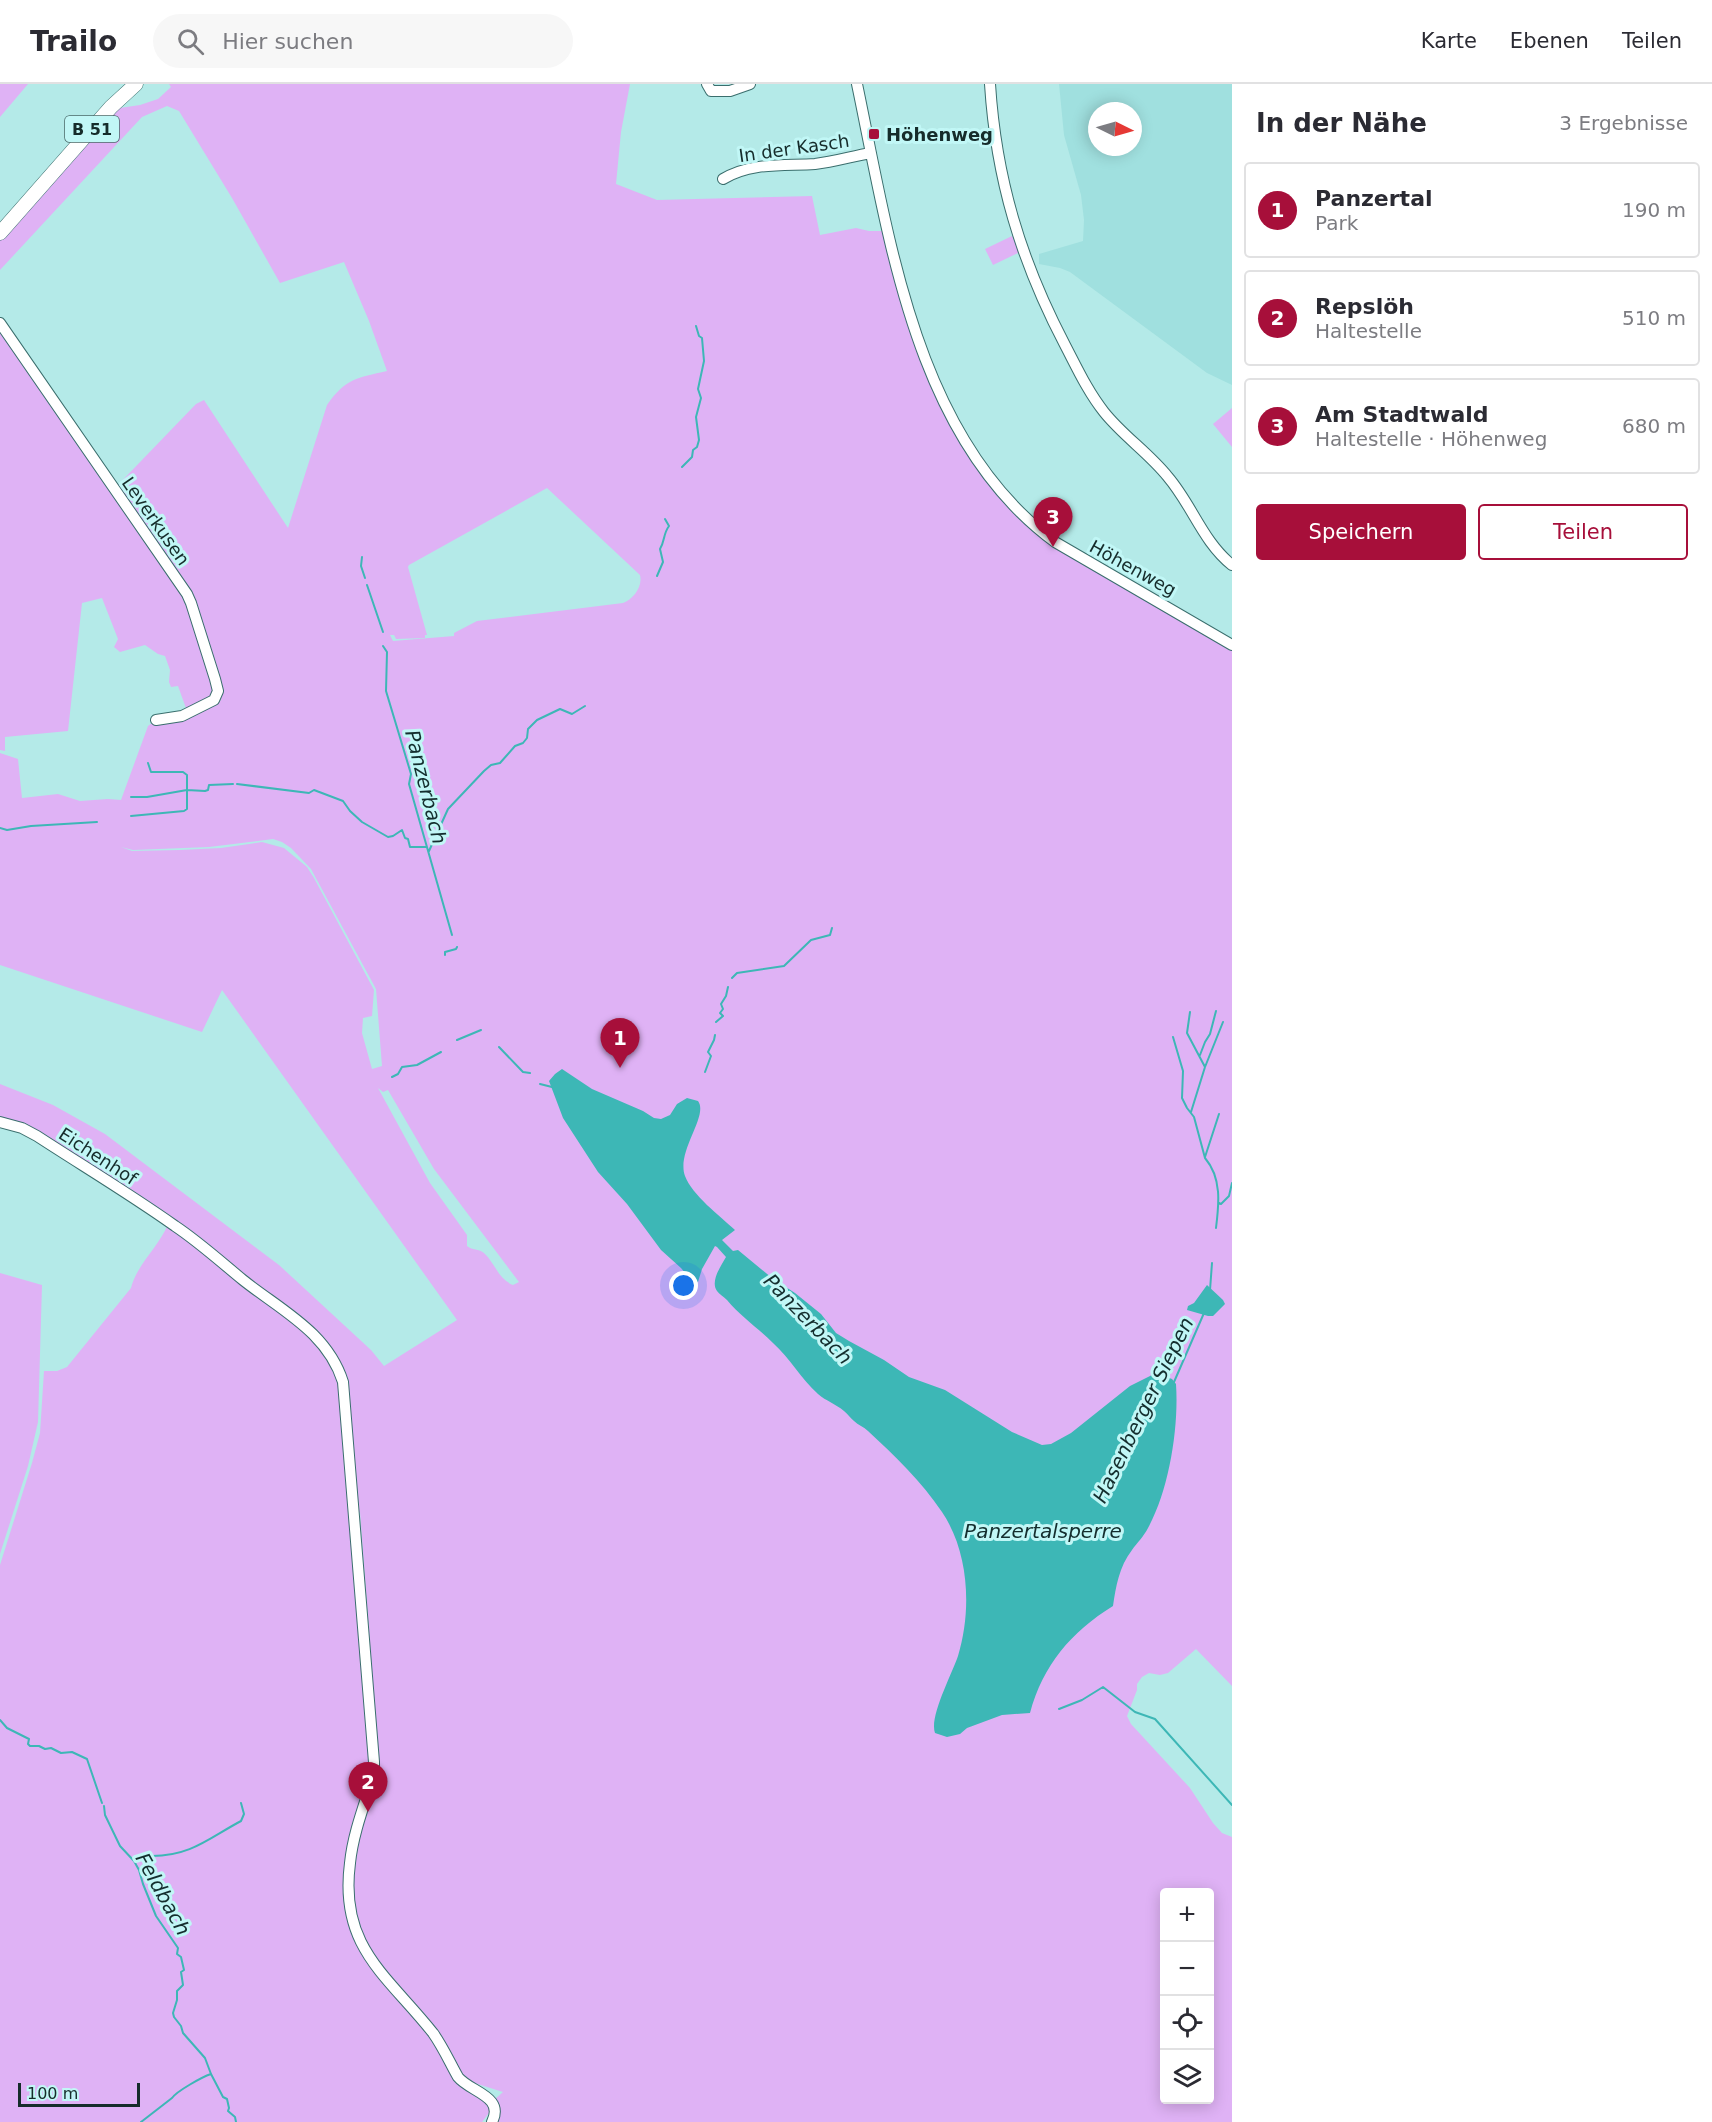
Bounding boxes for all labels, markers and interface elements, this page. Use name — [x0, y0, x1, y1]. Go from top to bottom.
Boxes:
search box — [153, 14, 573, 68]
text: Trailo — [30, 25, 117, 58]
icon: search — [174, 25, 207, 58]
text: Hier suchen — [222, 29, 353, 54]
text: Karte — [1421, 29, 1477, 53]
text: Ebenen — [1510, 29, 1589, 53]
text: Teilen — [1622, 29, 1682, 53]
north arrow — [1088, 102, 1142, 156]
text: In der Nähe — [1256, 108, 1427, 138]
text: 3 Ergebnisse — [1559, 111, 1688, 135]
road number: B 51 — [65, 116, 119, 142]
place label: Höhenweg — [886, 124, 993, 145]
marker: Höhenweg — [867, 127, 881, 141]
street label: In der Kasch — [737, 130, 851, 166]
text: Panzertal — [1315, 186, 1433, 211]
text: 1 — [1271, 198, 1284, 222]
text: 190 m — [1622, 198, 1686, 222]
text: Park — [1315, 211, 1358, 235]
text: Repslöh — [1315, 294, 1414, 319]
text: 2 — [1271, 306, 1284, 330]
text: 510 m — [1622, 306, 1686, 330]
text: Haltestelle — [1315, 319, 1422, 343]
text: Am Stadtwald — [1315, 402, 1489, 427]
text: 3 — [1271, 414, 1284, 438]
text: 680 m — [1622, 414, 1686, 438]
text: Haltestelle · Höhenweg — [1315, 427, 1547, 451]
street label: Leverkusen — [118, 473, 194, 569]
pin: 3 — [1034, 498, 1072, 547]
button: Speichern — [1256, 504, 1466, 560]
button: Teilen — [1478, 504, 1688, 560]
street label: Höhenweg — [1086, 536, 1180, 600]
water label: Panzerbach — [400, 728, 452, 846]
pin: 1 — [600, 1018, 640, 1068]
street label: Eichenhof — [55, 1123, 142, 1189]
water label: Panzerbach — [759, 1269, 857, 1369]
your location — [669, 1271, 698, 1300]
water label: Hasenberger Siepen — [1088, 1313, 1198, 1507]
water label: Panzertalsperre — [964, 1519, 1122, 1543]
pin: 2 — [348, 1762, 388, 1812]
water label: Feldbach — [131, 1849, 195, 1939]
map controls — [1160, 1888, 1214, 2104]
button: + — [1160, 1888, 1214, 1942]
button: − — [1160, 1942, 1214, 1996]
button: locate — [1160, 1996, 1214, 2050]
button: layers — [1160, 2050, 1214, 2104]
scale bar — [18, 2080, 140, 2108]
text: 100 m — [27, 2084, 78, 2103]

